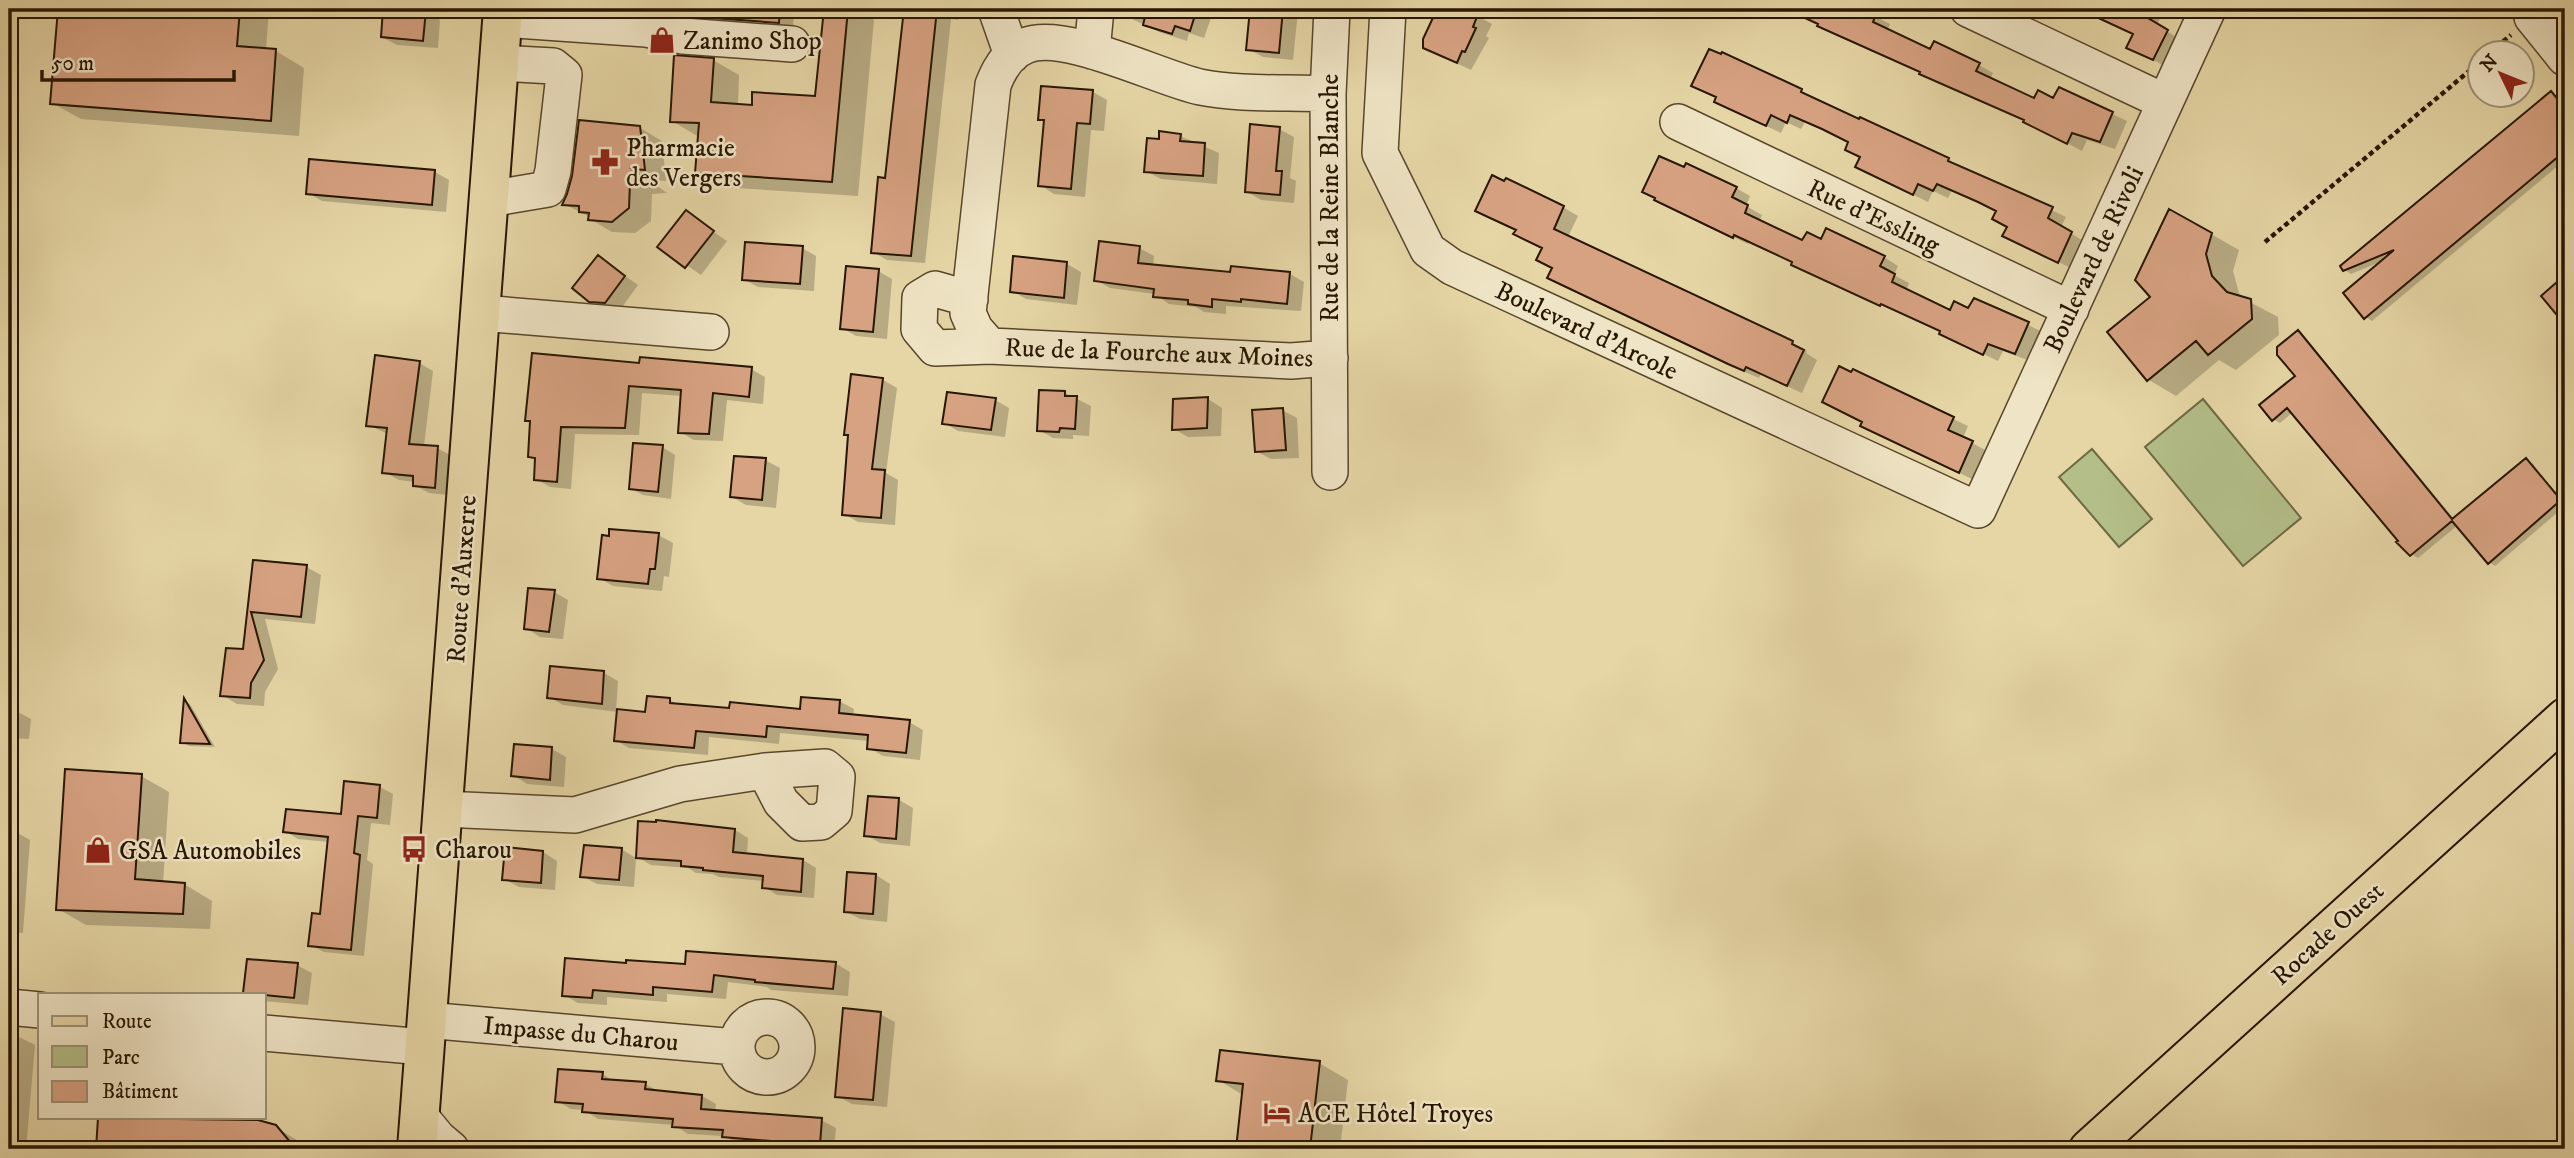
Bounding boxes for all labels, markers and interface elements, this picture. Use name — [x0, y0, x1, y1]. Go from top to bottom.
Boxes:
shop icon: Zanimo Shop — [647, 25, 677, 55]
place label: Zanimo Shop — [683, 25, 822, 58]
scale bar — [42, 38, 234, 82]
north arrow — [2466, 38, 2536, 108]
text: N — [2476, 50, 2504, 77]
text: 50 m — [52, 51, 94, 77]
street label: Rue de la Reine Blanche — [1314, 74, 1347, 322]
place label: Pharmacie des Vergers — [626, 132, 741, 195]
pharmacy icon: Pharmacie des Vergers — [590, 147, 620, 177]
street label: Boulevard de Rivoli — [2037, 161, 2152, 358]
street label: Rue d'Essling — [1802, 172, 1945, 263]
street label: Boulevard d'Arcole — [1490, 275, 1683, 388]
street label: Rue de la Fourche aux Moines — [1004, 332, 1314, 375]
street label: Route d'Auxerre — [440, 494, 485, 664]
bus stop icon: Charou — [399, 834, 429, 864]
place label: Charou — [435, 834, 512, 867]
shop icon: GSA Automobiles — [83, 835, 113, 865]
place label: GSA Automobiles — [119, 835, 301, 868]
street label: Rocade Ouest — [2265, 875, 2391, 993]
legend — [38, 993, 266, 1120]
text: Route — [102, 1009, 152, 1035]
street label: Impasse du Charou — [482, 1010, 680, 1059]
text: Parc — [102, 1045, 140, 1071]
text: Bâtiment — [102, 1079, 179, 1105]
hotel icon: ACE Hôtel Troyes — [1262, 1098, 1292, 1128]
place label: ACE Hôtel Troyes — [1298, 1098, 1493, 1131]

